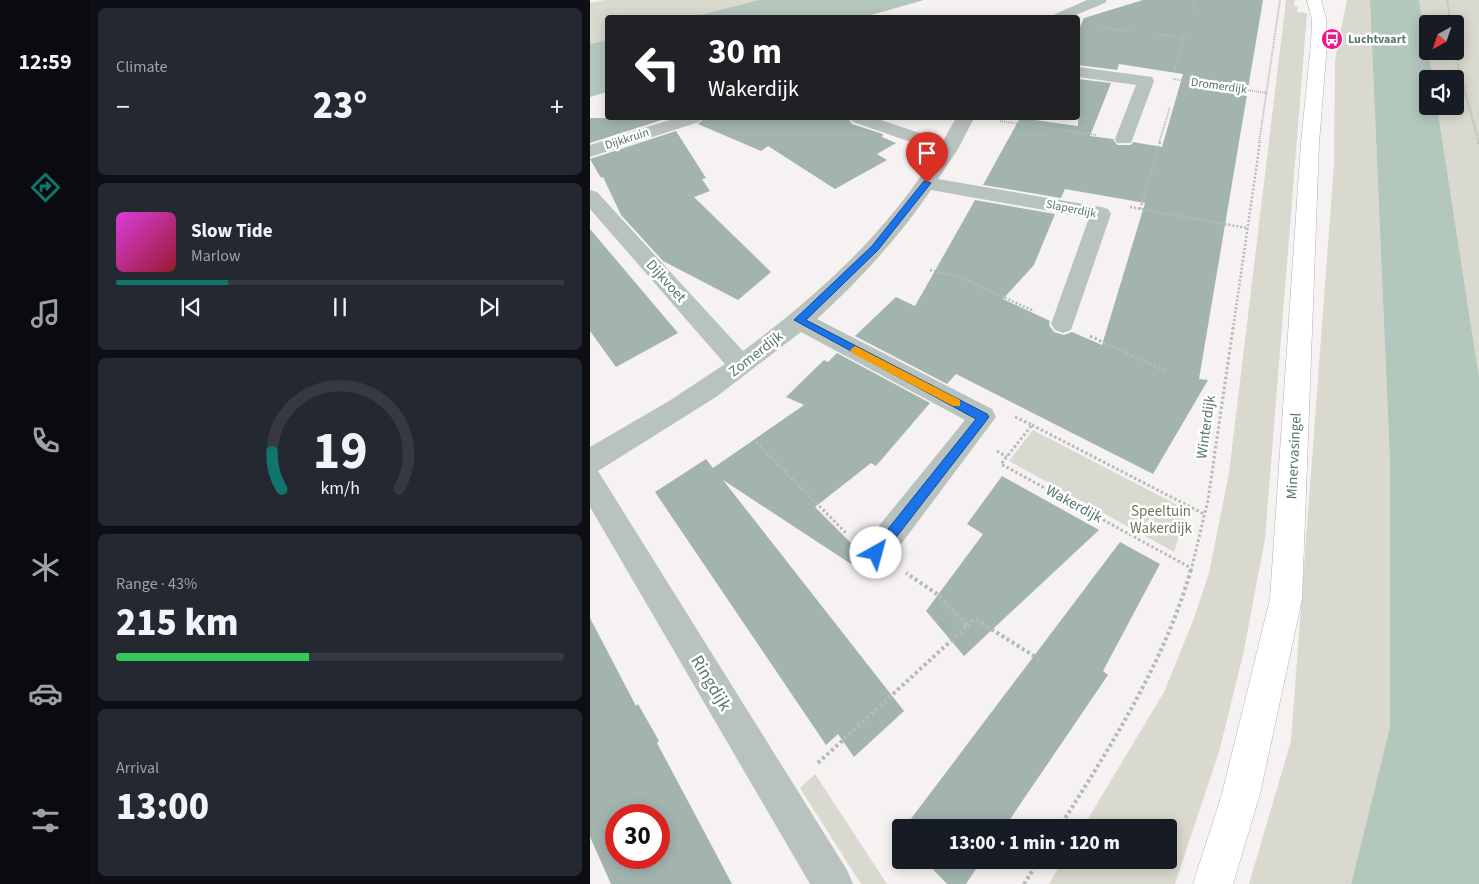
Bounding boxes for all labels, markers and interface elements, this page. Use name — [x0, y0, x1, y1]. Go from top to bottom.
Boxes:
north arrow — [1419, 15, 1464, 60]
map controls — [1419, 15, 1464, 115]
text: 30 m — [708, 27, 782, 77]
bus stop icon: Luchtvaart — [1320, 27, 1344, 51]
place label: Luchtvaart — [1348, 31, 1406, 48]
icon: left — [625, 35, 690, 100]
text: 12:59 — [18, 46, 72, 78]
text: Climate — [116, 56, 167, 78]
button: sound — [1419, 70, 1464, 115]
text: Wakerdijk — [708, 73, 799, 105]
street label: Dromerdijk — [1190, 74, 1248, 98]
text: 23° — [313, 79, 367, 133]
text: − — [116, 87, 130, 127]
text: + — [550, 87, 564, 127]
street label: Dijkkruin — [603, 124, 651, 154]
pin — [906, 132, 948, 183]
icon: arrive — [913, 139, 941, 167]
icon: directions — [28, 170, 63, 205]
street label: Slaperdijk — [1044, 196, 1098, 222]
text: Slow Tide — [191, 218, 272, 245]
text: Marlow — [191, 245, 240, 267]
street label: Dijkvoet — [641, 255, 691, 307]
icon: previous — [177, 293, 205, 321]
icon: pause — [326, 293, 354, 321]
icon: next — [475, 293, 503, 321]
icon: music — [28, 296, 63, 331]
street label: Zomerdijk — [724, 326, 788, 382]
street label: Winterdijk — [1191, 393, 1221, 460]
street label: Minervasingel — [1281, 412, 1307, 500]
text: 19 — [313, 415, 367, 489]
icon: phone — [28, 423, 63, 458]
text: km/h — [320, 476, 360, 501]
street label: Wakerdijk — [1042, 480, 1107, 528]
park label: Speeltuin Wakerdijk — [1130, 501, 1193, 539]
position arrow — [849, 526, 901, 578]
icon: climate — [28, 550, 63, 585]
text: Range · 43% — [116, 573, 197, 595]
text: 215 km — [116, 596, 238, 650]
street label: Ringdijk — [685, 650, 737, 716]
icon: car — [28, 676, 63, 711]
text: Arrival — [116, 757, 159, 779]
text: 13:00 — [116, 780, 209, 834]
icon: filters — [28, 803, 63, 838]
speed limit sign: 30 — [605, 804, 670, 869]
text: 13:00 · 1 min · 120 m — [949, 830, 1120, 857]

